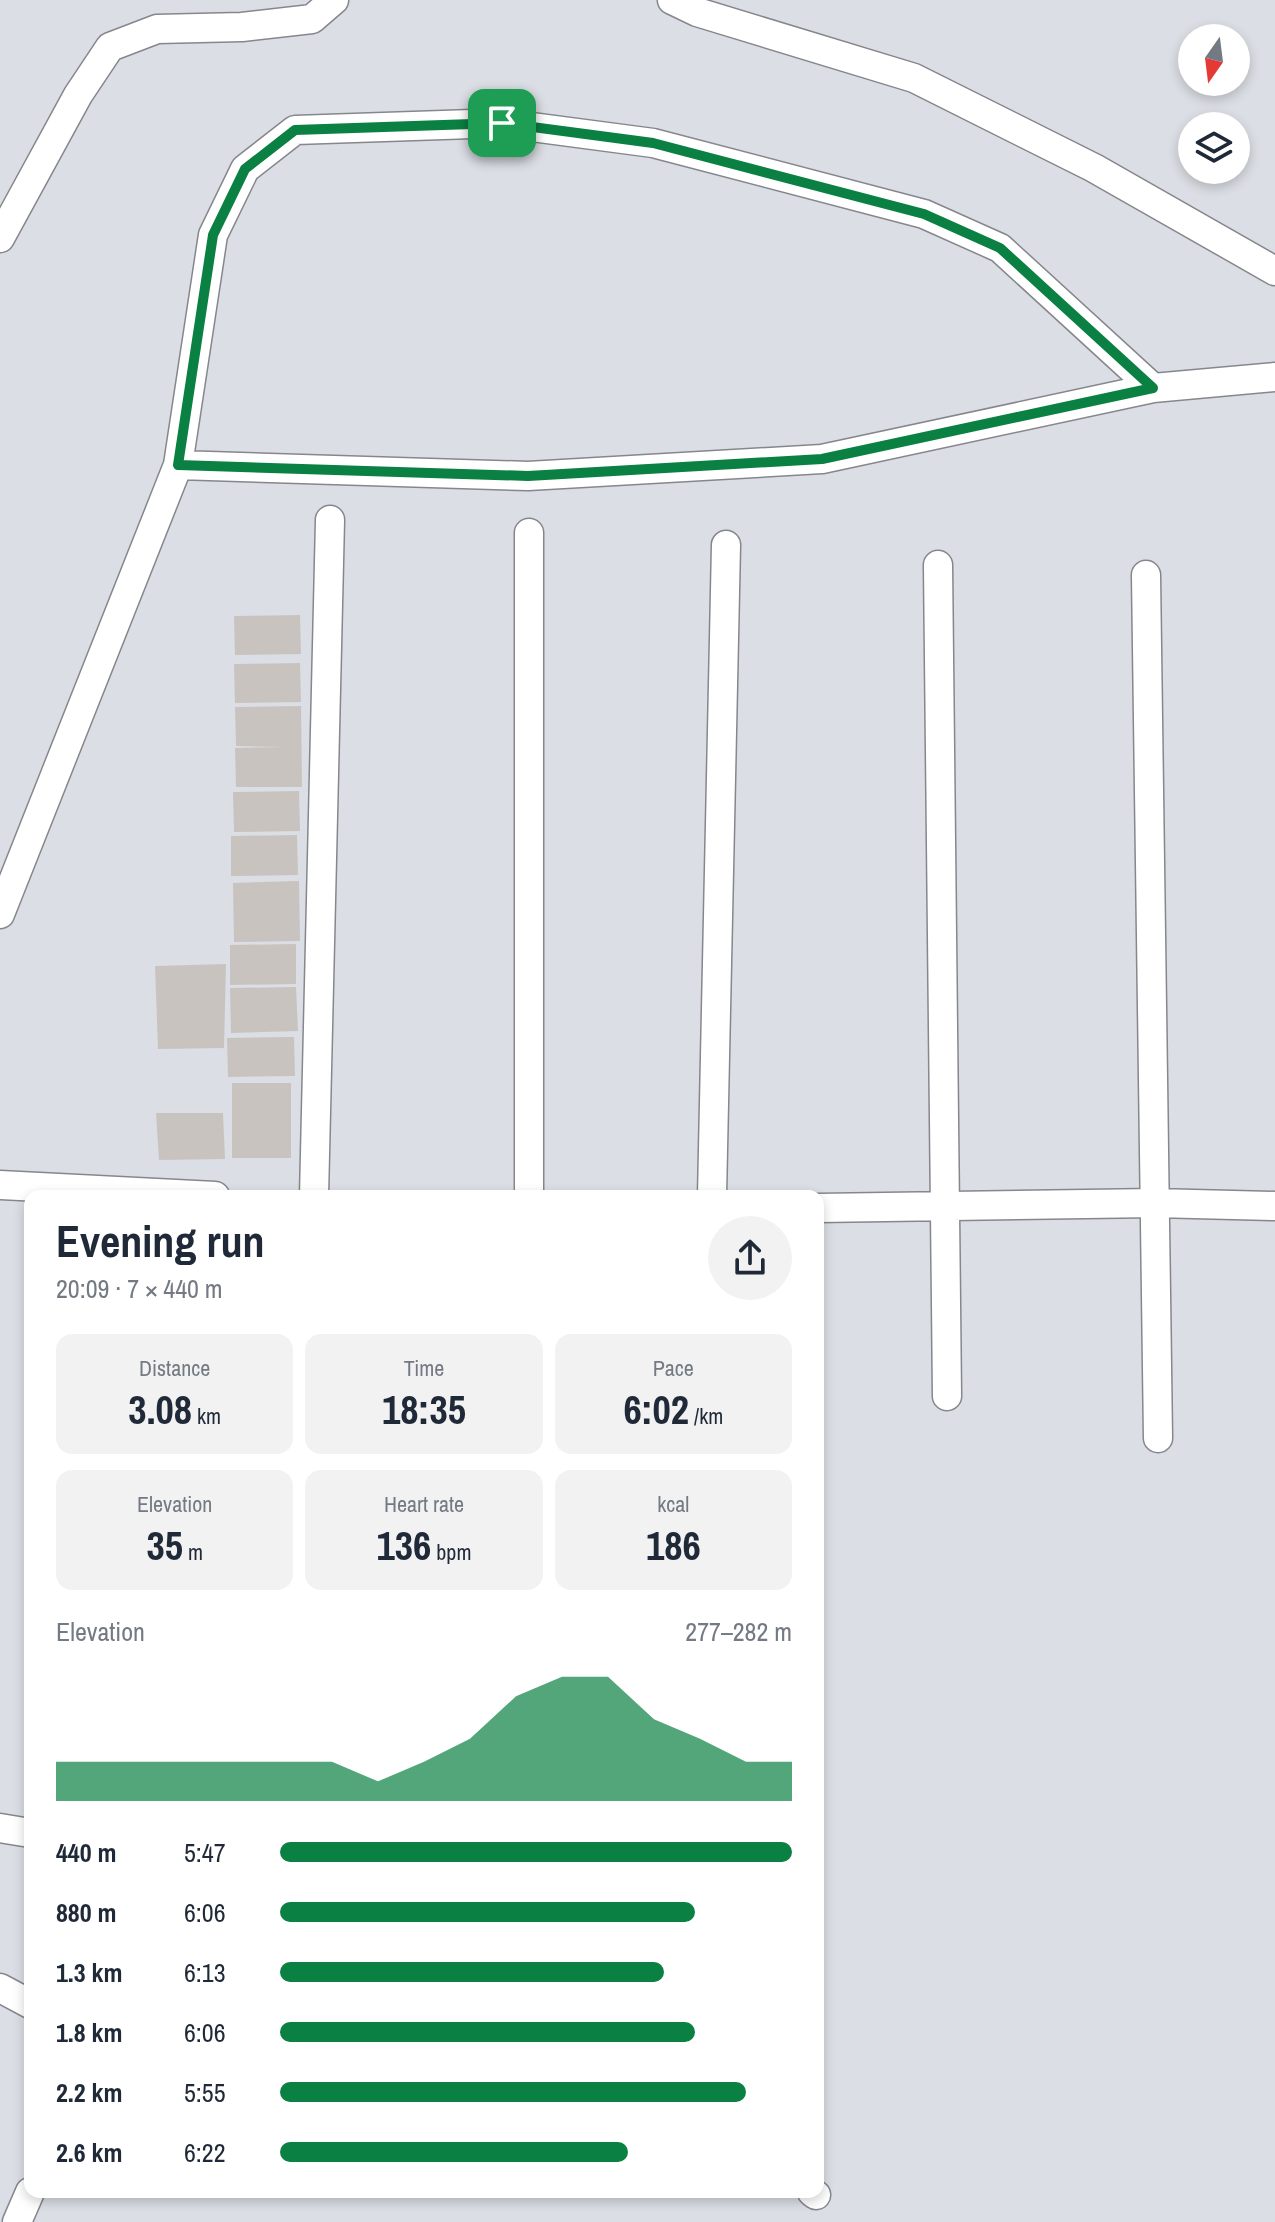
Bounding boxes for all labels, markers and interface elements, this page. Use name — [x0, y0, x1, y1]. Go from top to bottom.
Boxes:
north arrow — [1178, 24, 1250, 96]
map controls — [1178, 24, 1250, 184]
pin — [468, 89, 536, 157]
icon: arrive — [480, 101, 524, 145]
button: layers — [1178, 112, 1250, 184]
text: Evening run — [56, 1211, 265, 1271]
button: share — [708, 1216, 792, 1300]
text: 20:09 · 7 × 440 m — [56, 1271, 223, 1306]
text: Distance — [139, 1353, 210, 1383]
text: Time — [404, 1353, 444, 1383]
text: Pace — [653, 1353, 694, 1383]
text: 3.08 — [128, 1383, 192, 1436]
text: 18:35 — [382, 1383, 466, 1436]
text: 6:02 — [623, 1383, 689, 1436]
text: km — [192, 1401, 221, 1431]
text: /km — [689, 1401, 723, 1431]
text: Elevation — [137, 1489, 212, 1519]
text: Heart rate — [384, 1489, 464, 1519]
text: kcal — [657, 1489, 689, 1519]
text: 35 — [146, 1519, 183, 1572]
text: 136 — [377, 1519, 431, 1572]
text: 186 — [646, 1519, 701, 1572]
text: m — [183, 1537, 203, 1567]
text: bpm — [431, 1537, 471, 1567]
text: Elevation — [56, 1614, 145, 1649]
text: 277–282 m — [685, 1614, 792, 1649]
text: 440 m — [56, 1835, 116, 1870]
text: 5:47 — [184, 1835, 226, 1870]
text: 880 m — [56, 1895, 116, 1930]
text: 6:06 — [184, 1895, 226, 1930]
text: 1.3 km — [56, 1955, 122, 1990]
text: 6:13 — [184, 1955, 226, 1990]
text: 1.8 km — [56, 2015, 122, 2050]
text: 6:06 — [184, 2015, 226, 2050]
text: 2.2 km — [56, 2075, 122, 2110]
text: 5:55 — [184, 2075, 226, 2110]
text: 2.6 km — [56, 2135, 122, 2170]
text: 6:22 — [184, 2135, 226, 2170]

